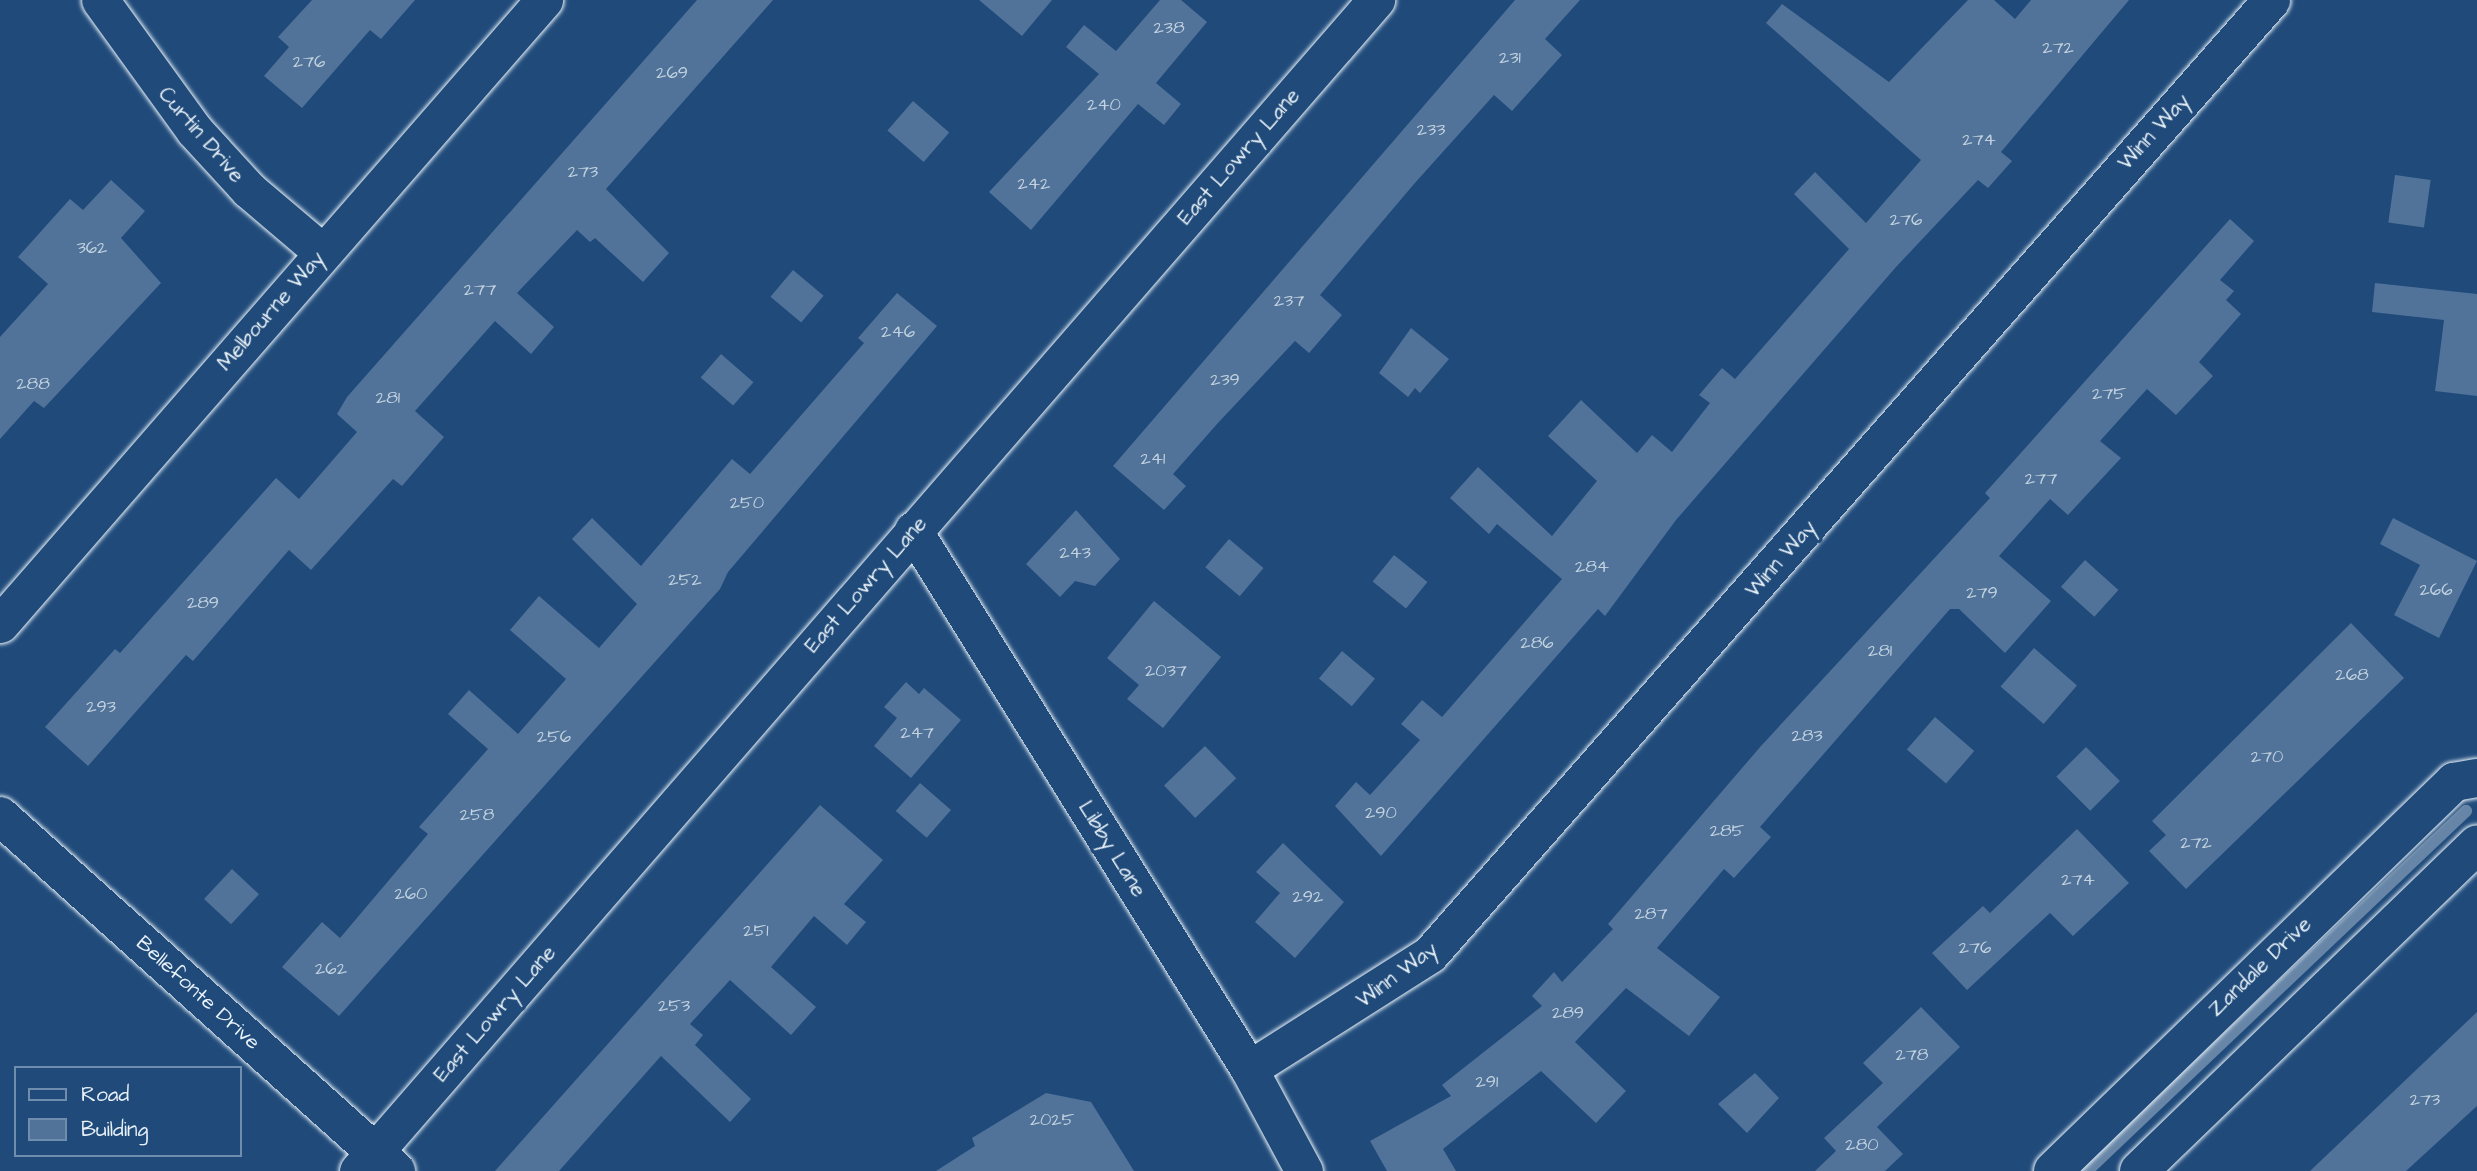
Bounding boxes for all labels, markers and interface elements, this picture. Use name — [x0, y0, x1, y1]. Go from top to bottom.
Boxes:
house number: 238 — [1153, 17, 1185, 39]
house number: 272 — [2042, 37, 2074, 59]
house number: 231 — [1499, 47, 1521, 69]
house number: 276 — [293, 51, 325, 73]
house number: 269 — [656, 62, 688, 84]
street label: Curtin Drive — [153, 82, 249, 188]
street label: East Lowry Lane — [1173, 84, 1305, 230]
street label: Winn Way — [2113, 89, 2195, 175]
house number: 240 — [1087, 94, 1121, 116]
house number: 233 — [1417, 119, 1445, 141]
house number: 274 — [1962, 129, 1996, 151]
house number: 273 — [568, 161, 598, 183]
house number: 242 — [1018, 173, 1050, 195]
house number: 276 — [1890, 209, 1922, 231]
house number: 362 — [77, 237, 107, 259]
street label: Melbourne Way — [212, 246, 330, 376]
house number: 277 — [464, 279, 496, 301]
house number: 237 — [1274, 290, 1304, 312]
house number: 246 — [881, 321, 915, 343]
house number: 239 — [1210, 369, 1240, 391]
house number: 288 — [16, 373, 50, 395]
house number: 275 — [2092, 383, 2126, 405]
house number: 281 — [376, 387, 400, 409]
house number: 241 — [1141, 448, 1165, 470]
house number: 277 — [2025, 468, 2057, 490]
house number: 250 — [730, 492, 764, 514]
street label: East Lowry Lane — [800, 512, 932, 658]
street label: Winn Way — [1741, 515, 1821, 603]
house number: 243 — [1059, 542, 1091, 564]
house number: 284 — [1575, 556, 1609, 578]
house number: 252 — [668, 569, 702, 591]
house number: 266 — [2420, 579, 2452, 601]
house number: 279 — [1966, 582, 1998, 604]
house number: 289 — [187, 592, 219, 614]
house number: 286 — [1520, 632, 1554, 654]
house number: 281 — [1868, 640, 1892, 662]
house number: 2037 — [1145, 660, 1187, 682]
house number: 268 — [2335, 664, 2369, 686]
house number: 293 — [86, 696, 116, 718]
house number: 247 — [900, 722, 934, 744]
house number: 283 — [1791, 725, 1823, 747]
house number: 256 — [537, 726, 571, 748]
house number: 270 — [2251, 746, 2283, 768]
street label: Libby Lane — [1073, 796, 1151, 902]
house number: 290 — [1365, 802, 1397, 824]
house number: 258 — [460, 804, 494, 826]
house number: 285 — [1710, 820, 1744, 842]
house number: 272 — [2180, 832, 2212, 854]
house number: 274 — [2061, 869, 2095, 891]
house number: 260 — [395, 883, 427, 905]
house number: 292 — [1293, 886, 1323, 908]
house number: 287 — [1634, 903, 1668, 925]
street label: Zandale Drive — [2203, 912, 2317, 1022]
house number: 251 — [743, 920, 769, 942]
street label: Bellefonte Drive — [131, 931, 265, 1055]
street label: Winn Way — [1352, 937, 1442, 1013]
house number: 276 — [1959, 937, 1991, 959]
street label: East Lowry Lane — [429, 941, 561, 1087]
house number: 262 — [315, 958, 347, 980]
house number: 253 — [658, 995, 690, 1017]
house number: 289 — [1552, 1002, 1584, 1024]
house number: 278 — [1895, 1044, 1929, 1066]
legend — [14, 1066, 242, 1157]
house number: 291 — [1476, 1071, 1498, 1093]
text: Road — [81, 1080, 129, 1109]
house number: 273 — [2410, 1089, 2440, 1111]
house number: 2025 — [1030, 1109, 1074, 1131]
text: Building — [81, 1115, 148, 1144]
house number: 280 — [1845, 1134, 1879, 1156]

